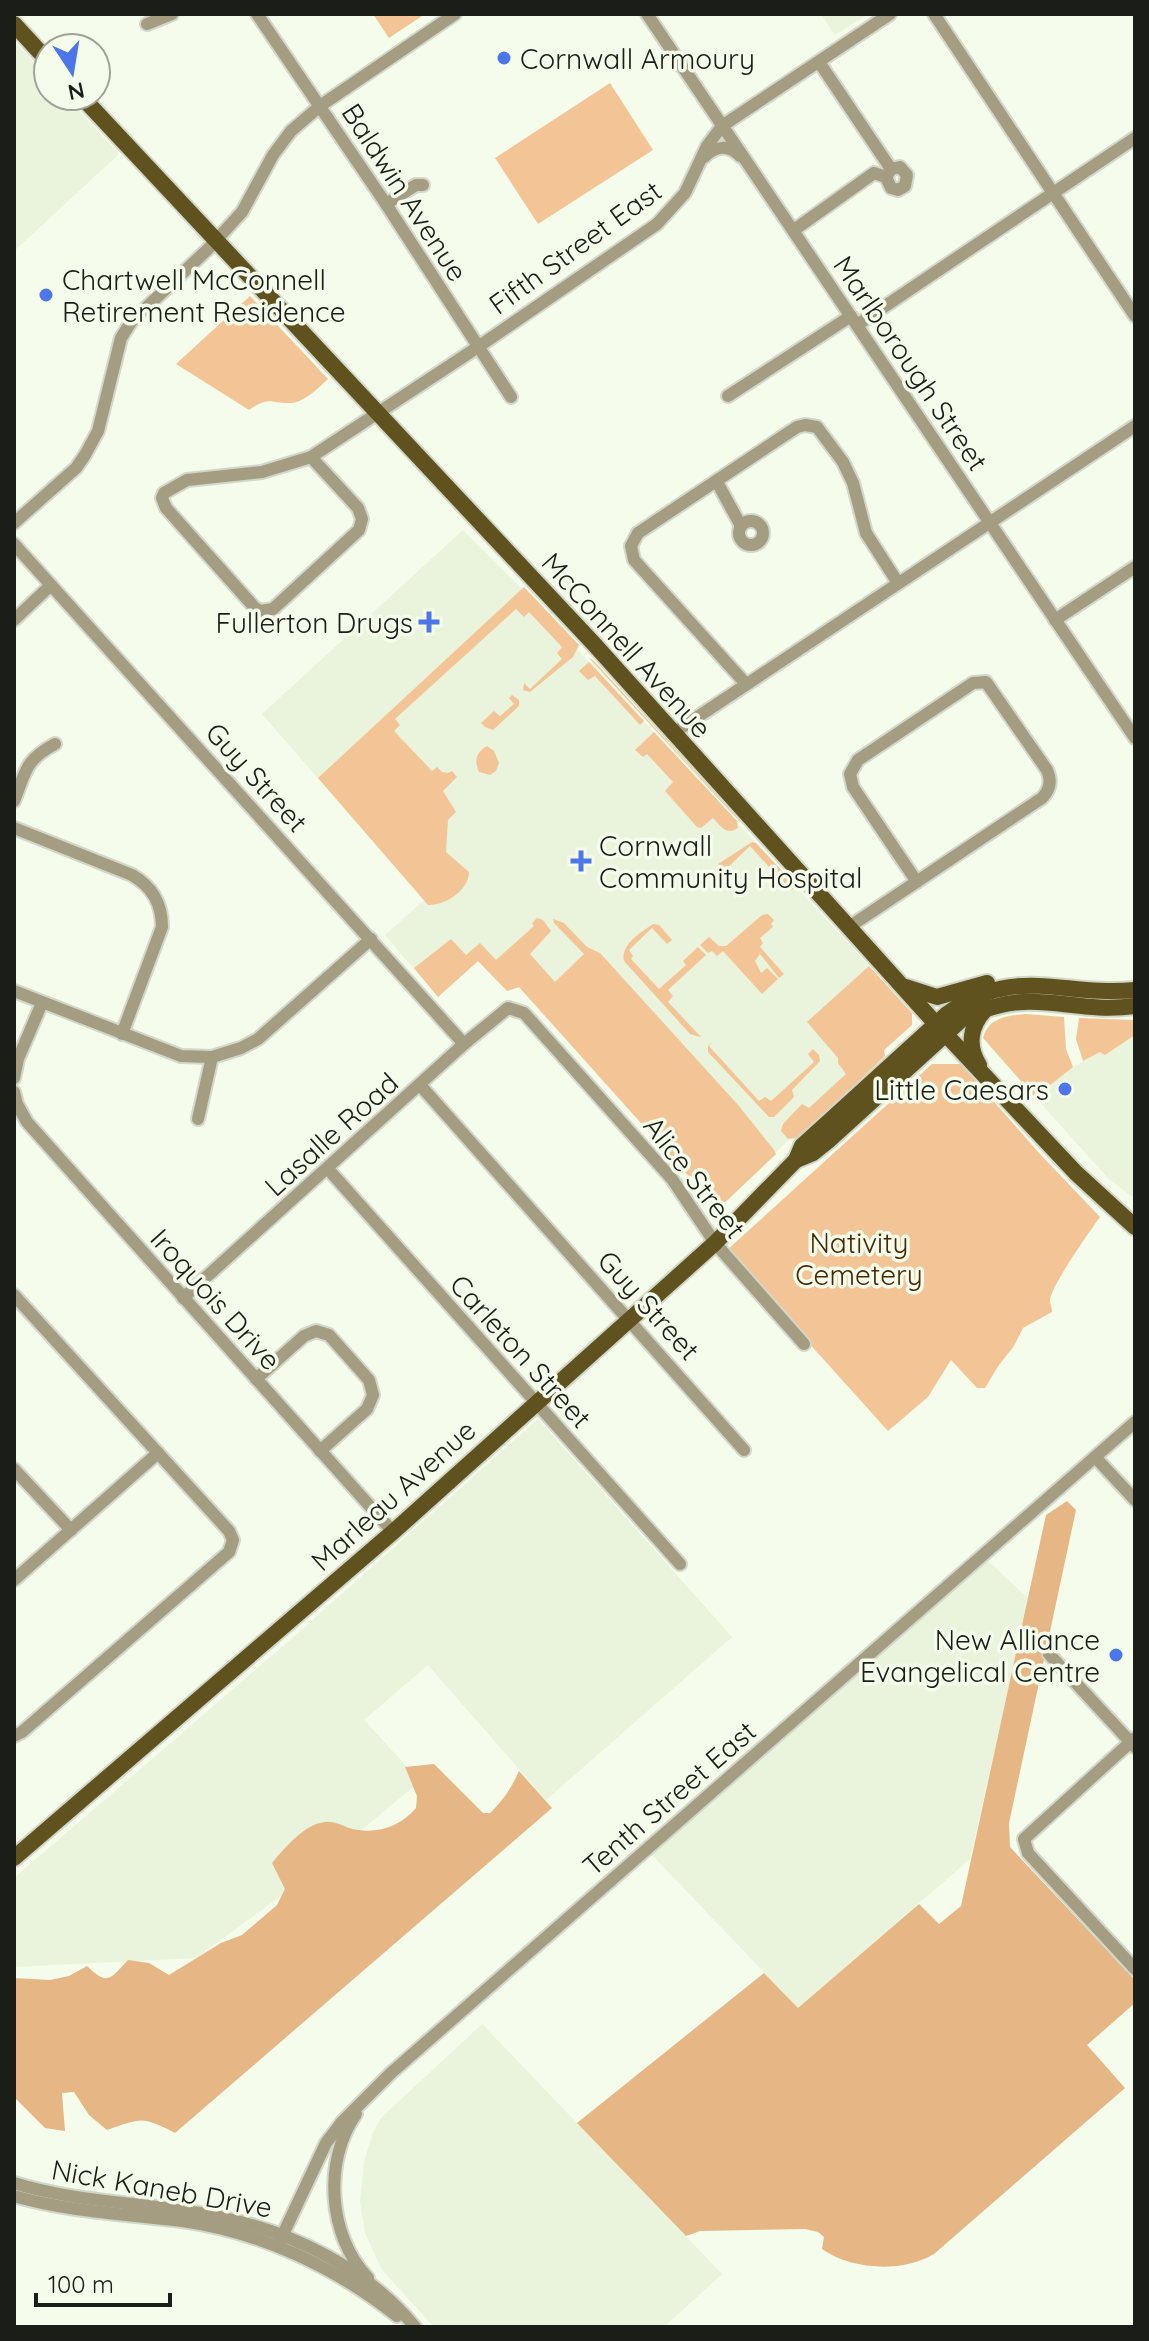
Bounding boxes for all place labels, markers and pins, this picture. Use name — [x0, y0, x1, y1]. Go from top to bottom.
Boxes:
place label: Cornwall Armoury — [520, 41, 755, 76]
marker: Cornwall Armoury — [495, 49, 513, 67]
place label: Chartwell McConnell Retirement Residence — [62, 262, 345, 329]
marker: Chartwell McConnell Retirement Residence — [37, 286, 55, 304]
place label: Fullerton Drugs — [215, 605, 413, 640]
marker: Fullerton Drugs — [420, 613, 438, 631]
place label: Cornwall Community Hospital — [599, 828, 862, 895]
marker: Cornwall Community Hospital — [570, 850, 592, 872]
place label: Little Caesars — [874, 1072, 1049, 1107]
marker: Little Caesars — [1056, 1080, 1074, 1098]
place label: New Alliance Evangelical Centre — [860, 1622, 1100, 1689]
marker: New Alliance Evangelical Centre — [1107, 1646, 1125, 1664]

